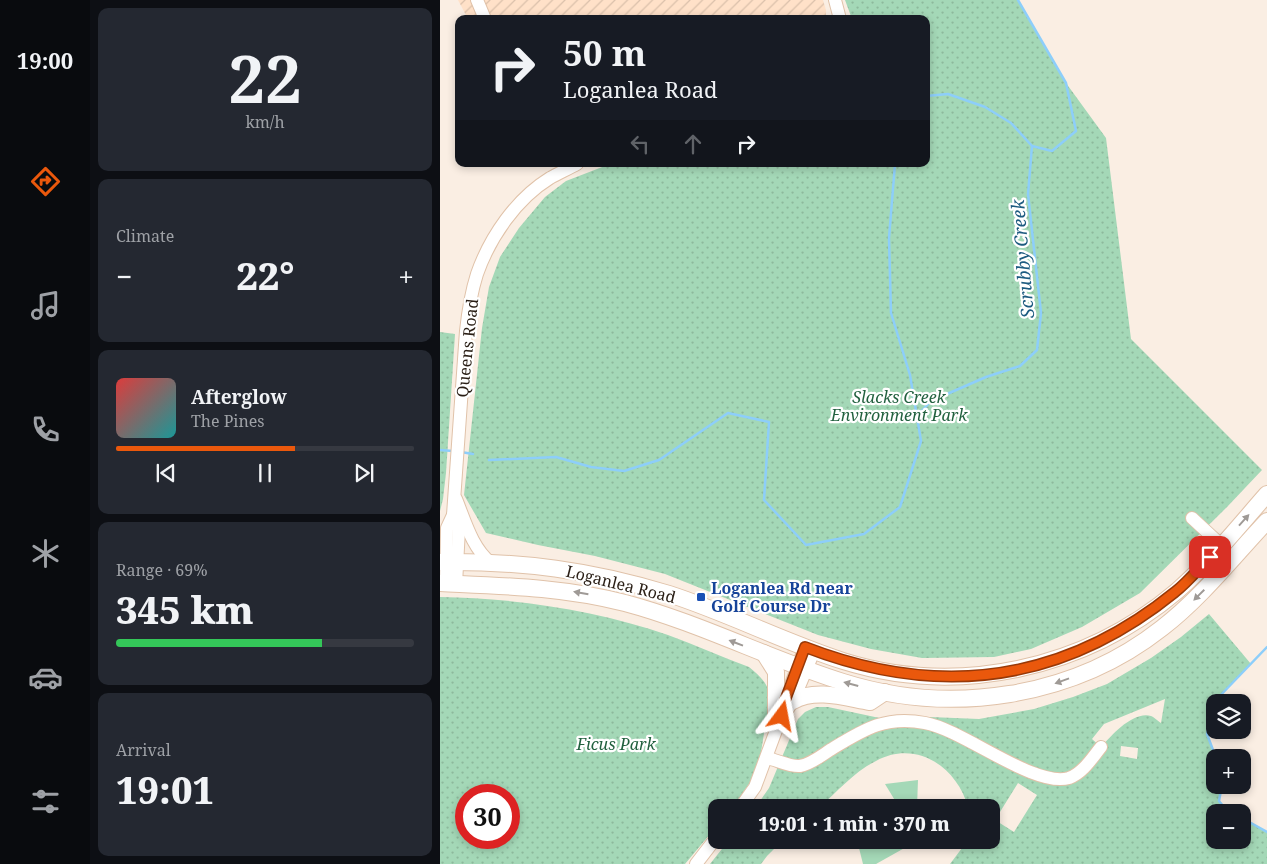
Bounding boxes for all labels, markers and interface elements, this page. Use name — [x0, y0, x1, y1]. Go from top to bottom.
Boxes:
text: 50 m — [563, 29, 646, 76]
text: 22 — [228, 34, 302, 122]
icon: right — [480, 35, 545, 100]
text: 19:00 — [17, 45, 73, 75]
text: Loganlea Road — [563, 74, 718, 104]
text: km/h — [245, 111, 285, 133]
icon: left — [626, 130, 654, 158]
icon: ahead — [679, 130, 707, 158]
icon: right — [732, 130, 760, 158]
icon: directions — [28, 164, 63, 199]
water label: Scrubby Creek — [1005, 198, 1039, 319]
text: Climate — [116, 225, 174, 247]
text: 22° — [236, 249, 294, 301]
text: − — [116, 257, 132, 295]
text: + — [398, 257, 414, 295]
icon: music — [28, 288, 63, 323]
street label: Queens Road — [451, 297, 483, 399]
text: Afterglow — [191, 384, 287, 410]
park label: Slacks Creek Environment Park — [830, 386, 968, 426]
text: The Pines — [191, 410, 265, 432]
icon: phone — [28, 412, 63, 447]
icon: previous — [152, 459, 180, 487]
icon: pause — [251, 459, 279, 487]
icon: next — [350, 459, 378, 487]
one-way arrow — [1238, 514, 1250, 526]
icon: climate — [28, 536, 63, 571]
pin — [1189, 536, 1231, 578]
icon: arrive — [1196, 543, 1224, 571]
text: Range · 69% — [116, 559, 208, 581]
street label: Loganlea Road — [564, 560, 678, 608]
place label: Loganlea Rd near Golf Course Dr — [711, 577, 853, 617]
text: 345 km — [116, 583, 254, 635]
one-way arrow — [573, 589, 589, 597]
one-way arrow — [1193, 589, 1205, 601]
marker: Loganlea Rd near Golf Course Dr — [695, 591, 707, 603]
one-way arrow — [729, 638, 743, 646]
icon: car — [28, 660, 63, 695]
one-way arrow — [1055, 678, 1070, 685]
one-way arrow — [843, 680, 858, 688]
position arrow — [755, 689, 807, 741]
map controls — [1206, 694, 1251, 849]
button: layers — [1206, 694, 1251, 739]
park label: Ficus Park — [575, 733, 656, 755]
text: Arrival — [116, 739, 171, 761]
button: + — [1206, 749, 1251, 794]
text: 19:01 — [116, 763, 214, 815]
icon: filters — [28, 784, 63, 819]
speed limit sign: 30 — [455, 784, 520, 849]
button: − — [1206, 804, 1251, 849]
text: 19:01 · 1 min · 370 m — [758, 811, 950, 837]

